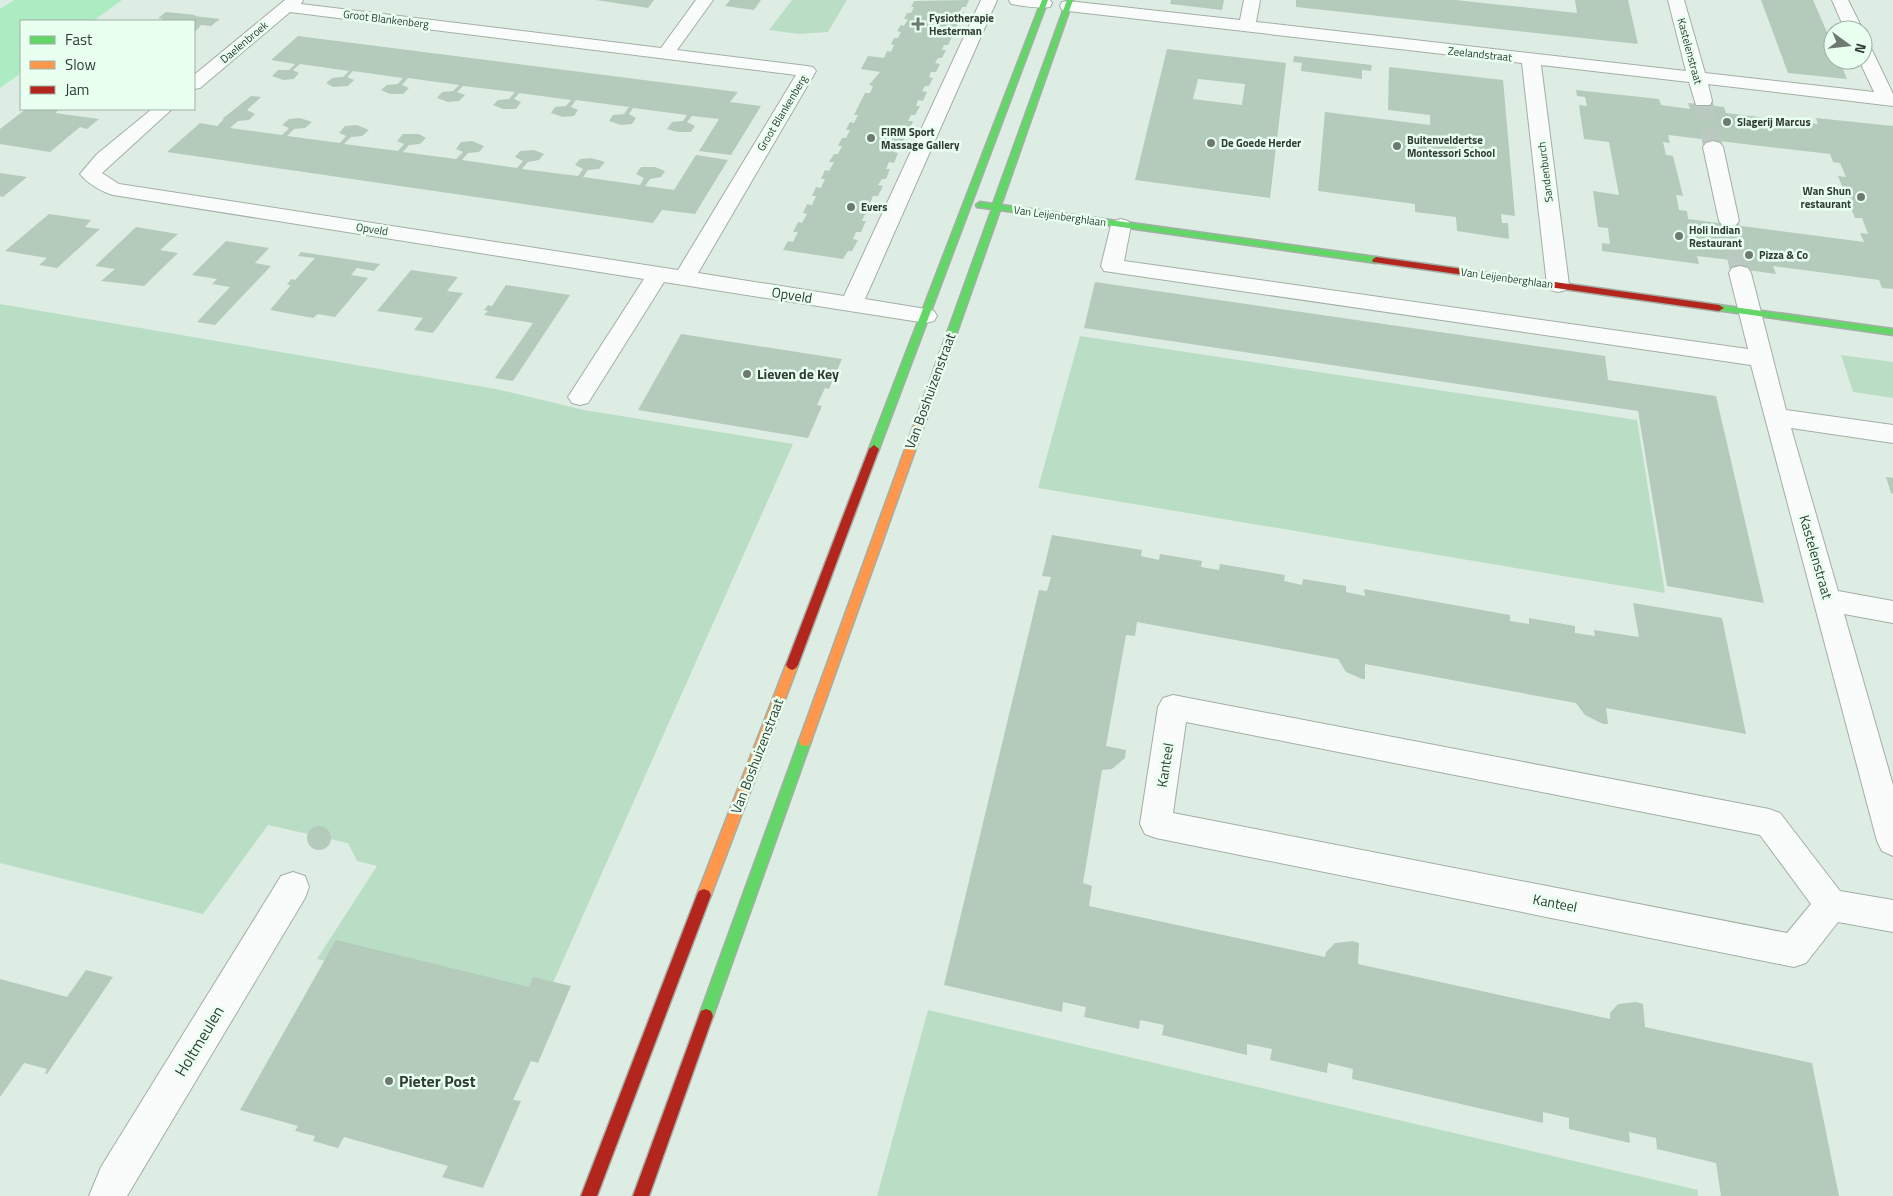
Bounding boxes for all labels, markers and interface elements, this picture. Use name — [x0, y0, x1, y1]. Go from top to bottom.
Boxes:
street label: Groot Blankenberg — [342, 6, 430, 32]
place label: Fysiotherapie Hesterman — [929, 10, 994, 39]
street label: Kastelenstraat — [1673, 16, 1707, 86]
street label: Daelenbroek — [217, 17, 272, 67]
marker: Fysiotherapie Hesterman — [911, 17, 925, 31]
legend — [20, 20, 195, 110]
north arrow — [1823, 20, 1873, 70]
text: Fast — [65, 28, 93, 51]
text: N — [1850, 41, 1872, 56]
street label: Zeelandstraat — [1447, 43, 1513, 65]
text: Slow — [65, 53, 96, 76]
street label: Groot Blankenberg — [753, 72, 811, 154]
text: Jam — [65, 78, 89, 101]
place label: Slagerij Marcus — [1737, 114, 1811, 130]
marker: Slagerij Marcus — [1721, 116, 1733, 128]
place label: FIRM Sport Massage Gallery — [881, 124, 960, 153]
marker: FIRM Sport Massage Gallery — [865, 132, 877, 144]
place label: Buitenveldertse Montessori School — [1407, 132, 1495, 161]
place label: De Goede Herder — [1221, 135, 1301, 151]
marker: De Goede Herder — [1205, 137, 1217, 149]
marker: Buitenveldertse Montessori School — [1391, 140, 1403, 152]
street label: Sandenburch — [1533, 141, 1557, 203]
place label: Wan Shun restaurant — [1801, 183, 1851, 212]
marker: Wan Shun restaurant — [1855, 191, 1867, 203]
place label: Evers — [861, 199, 887, 215]
marker: Evers — [845, 201, 857, 213]
street label: Van Leijenberghlaan — [1013, 202, 1107, 230]
street label: Opveld — [355, 219, 389, 239]
place label: Holi Indian Restaurant — [1689, 222, 1742, 251]
marker: Holi Indian Restaurant — [1673, 230, 1685, 242]
place label: Pizza & Co — [1759, 247, 1808, 263]
marker: Pizza & Co — [1743, 249, 1755, 261]
street label: Van Leijenberghlaan — [1460, 264, 1554, 292]
street label: Opveld — [770, 281, 814, 308]
street label: Van Boshuizenstraat — [899, 330, 960, 452]
place label: Lieven de Key — [757, 363, 839, 384]
marker: Lieven de Key — [741, 368, 753, 380]
street label: Kastelenstraat — [1794, 512, 1839, 601]
street label: Van Boshuizenstraat — [725, 695, 788, 817]
street label: Kanteel — [1151, 741, 1178, 789]
street label: Kanteel — [1531, 888, 1579, 917]
street label: Holtmeulen — [168, 1001, 230, 1081]
place label: Pieter Post — [399, 1069, 476, 1093]
marker: Pieter Post — [383, 1075, 395, 1087]

